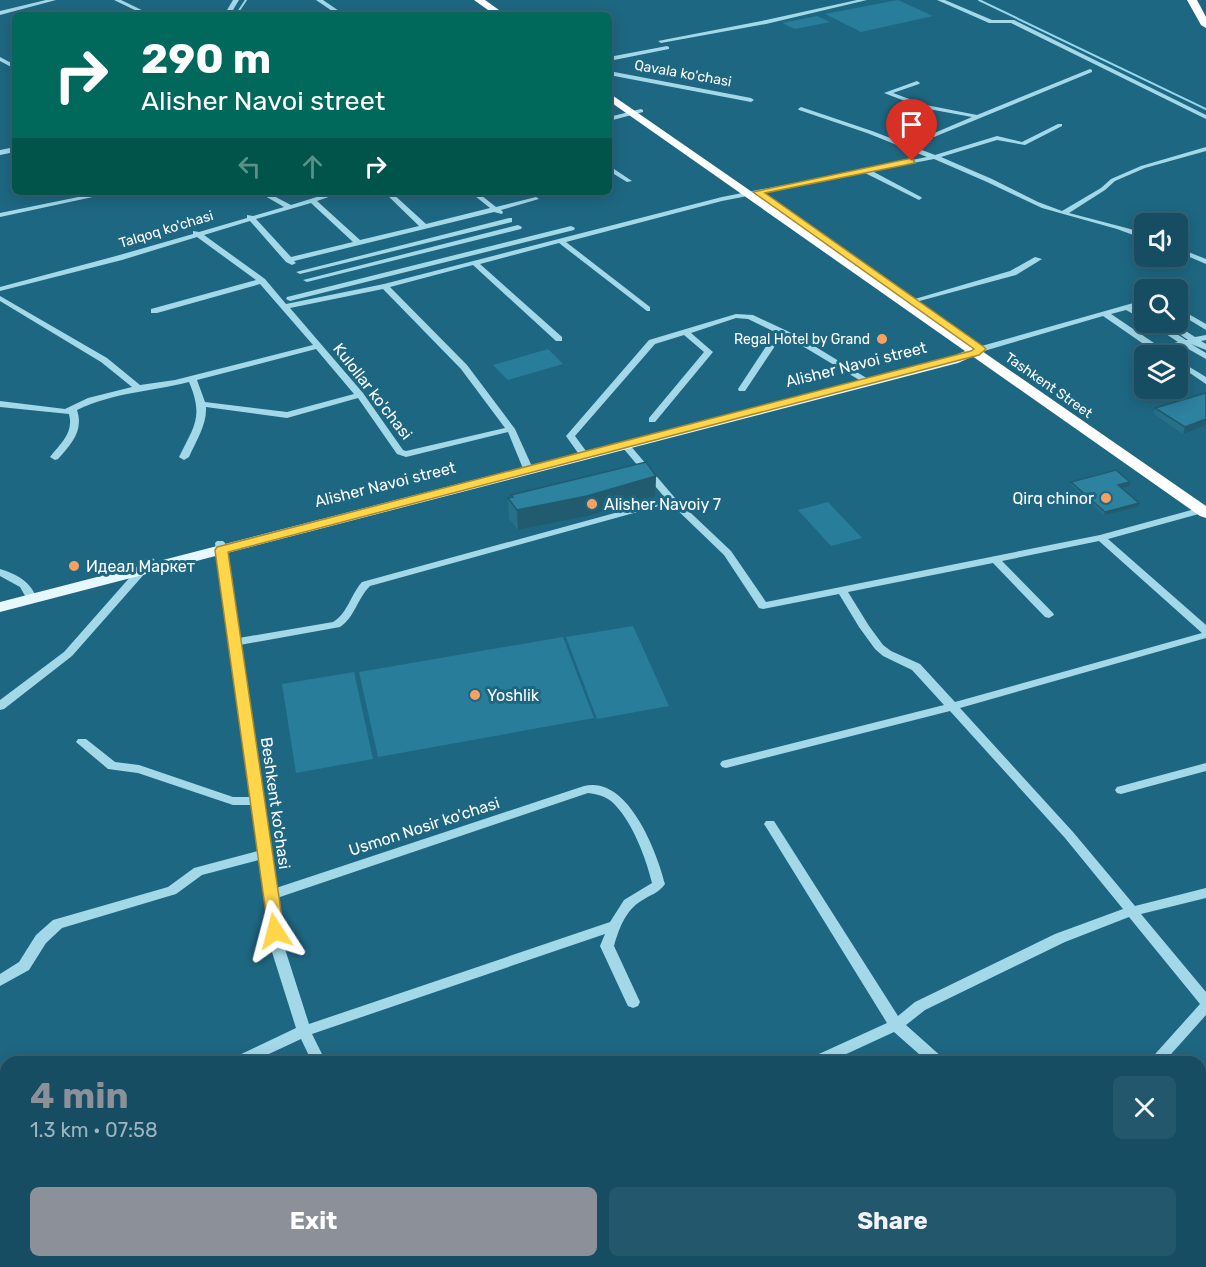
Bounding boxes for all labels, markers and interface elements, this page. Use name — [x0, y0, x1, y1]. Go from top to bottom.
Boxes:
text: 290 m — [141, 34, 271, 84]
icon: right — [42, 36, 120, 114]
street label: Qavala ko'chasi — [633, 57, 733, 90]
text: Alisher Navoi street — [141, 85, 385, 117]
pin — [886, 99, 937, 161]
icon: arrive — [895, 108, 928, 141]
icon: left — [233, 150, 266, 183]
icon: ahead — [296, 150, 329, 183]
icon: right — [359, 150, 392, 183]
street label: Talqoq ko'chasi — [117, 207, 215, 252]
map controls — [1134, 213, 1188, 399]
button: sound — [1134, 213, 1188, 267]
button: search — [1134, 279, 1188, 333]
place label: Regal Hotel by Grand — [734, 331, 870, 348]
marker: Regal Hotel by Grand — [875, 332, 889, 346]
street label: Alisher Navoi street — [784, 338, 929, 391]
street label: Kulollar ko'chasi — [329, 339, 416, 443]
button: layers — [1134, 345, 1188, 399]
street label: Tashkent Street — [1002, 349, 1096, 422]
street label: Alisher Navoi street — [313, 458, 458, 511]
place label: Qirq chinor — [1013, 489, 1094, 508]
marker: Qirq chinor — [1099, 491, 1113, 505]
place label: Alisher Navoiy 7 — [604, 495, 721, 514]
marker: Alisher Navoiy 7 — [585, 497, 599, 511]
place label: Идеал Маркет — [86, 557, 195, 576]
marker: Идеал Маркет — [67, 559, 81, 573]
place label: Yoshlik — [487, 686, 540, 705]
marker: Yoshlik — [468, 688, 482, 702]
street label: Beshkent ko'chasi — [257, 736, 294, 870]
street label: Usmon Nosir ko'chasi — [346, 793, 502, 860]
position arrow — [243, 899, 307, 963]
text: 4 min — [30, 1074, 129, 1117]
button: close — [1113, 1076, 1176, 1139]
text: 1.3 km · 07:58 — [30, 1118, 158, 1142]
button: Exit — [30, 1187, 597, 1256]
button: Share — [609, 1187, 1176, 1256]

